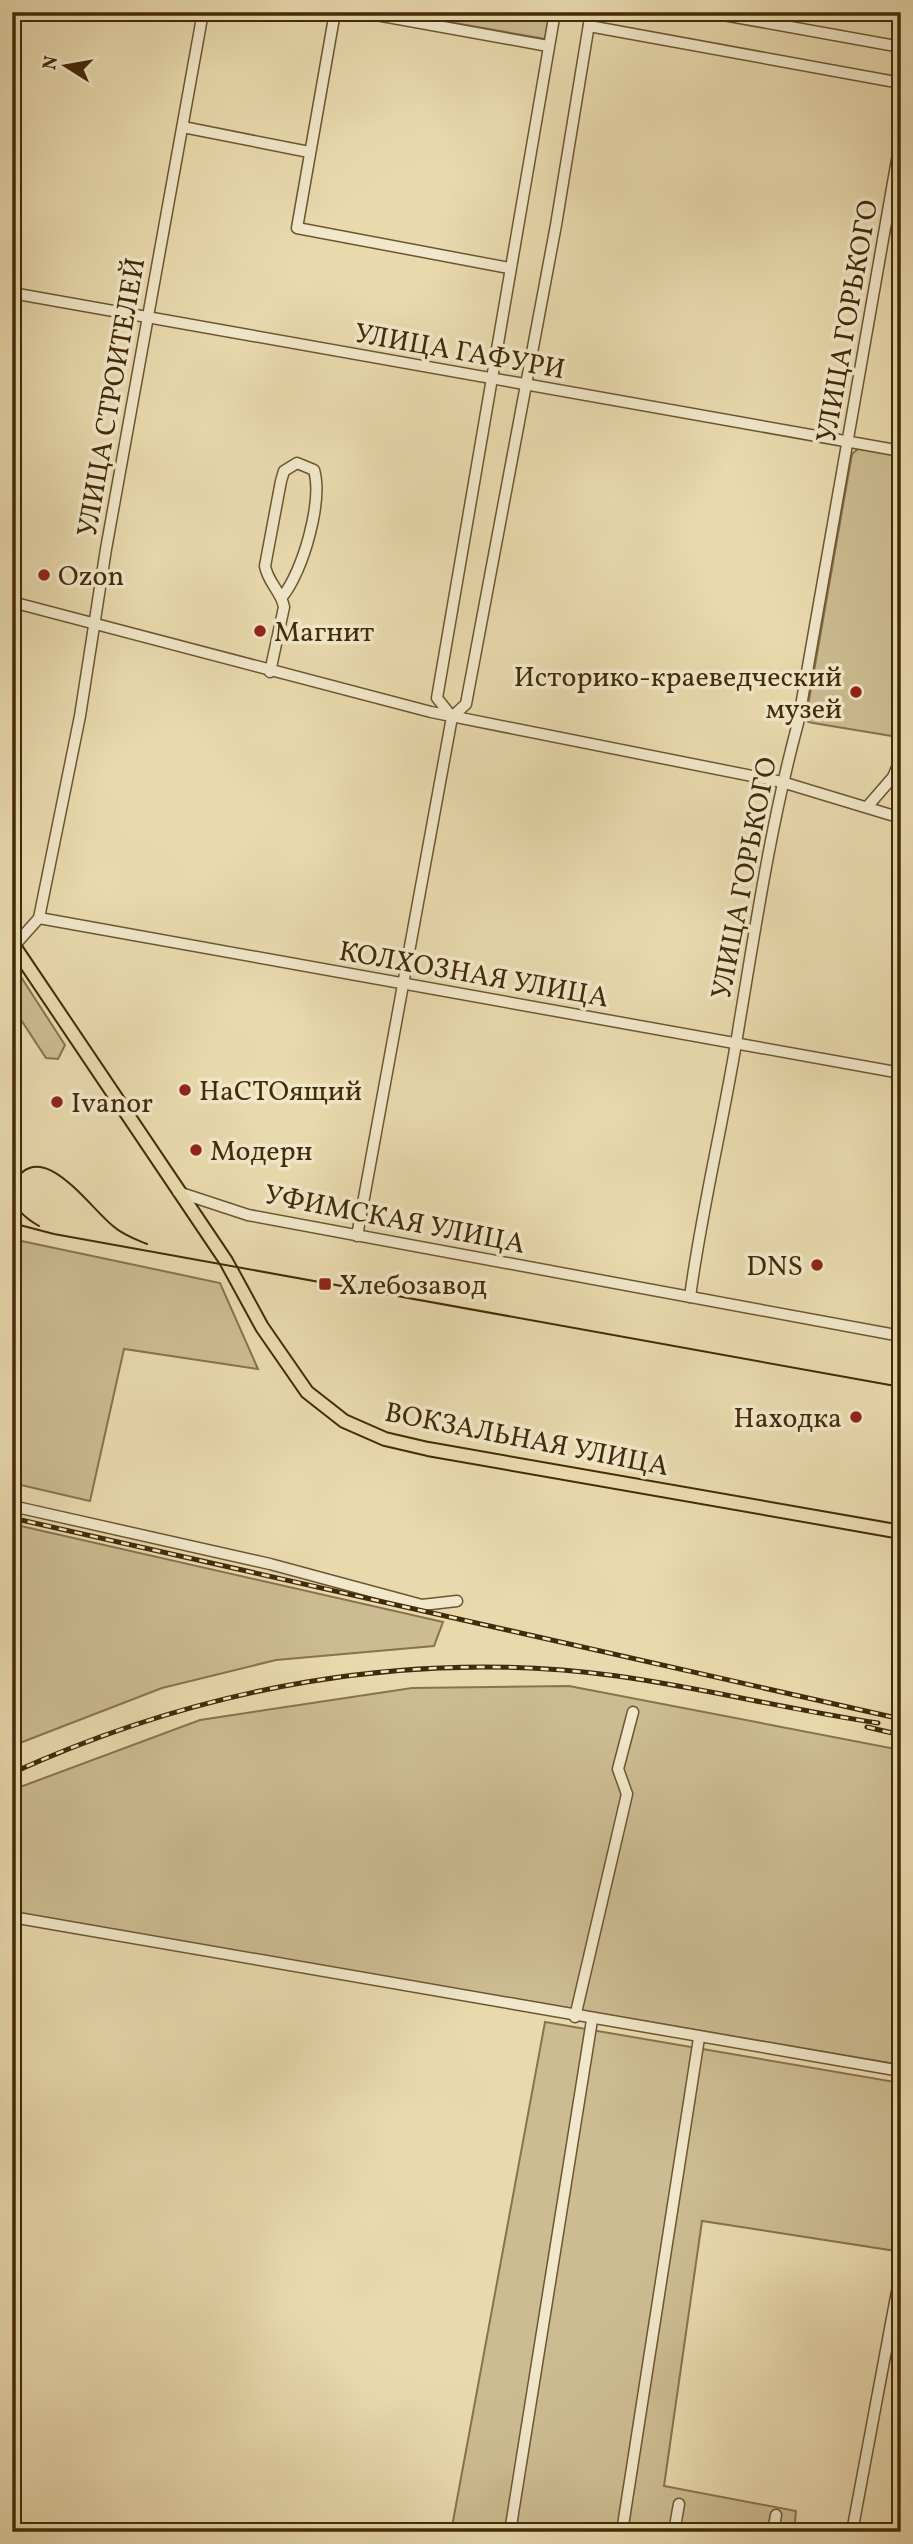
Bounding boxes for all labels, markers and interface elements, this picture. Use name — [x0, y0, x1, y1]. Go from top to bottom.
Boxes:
north arrow — [32, 32, 102, 102]
text: N — [37, 54, 65, 72]
street label: УЛИЦА ГОРЬКОГО — [808, 197, 889, 446]
street label: УЛИЦА СТРОИТЕЛЕЙ — [69, 255, 156, 540]
street label: УЛИЦА ГАФУРИ — [351, 315, 568, 390]
place label: Ozon — [58, 558, 124, 597]
marker: Ozon — [36, 567, 52, 583]
place label: Магнит — [274, 614, 374, 653]
marker: Магнит — [252, 623, 268, 639]
place label: Историко-краеведческий музей — [514, 659, 842, 730]
marker: Историко-краеведческий музей — [848, 684, 864, 700]
street label: УЛИЦА ГОРЬКОГО — [703, 754, 788, 1003]
street label: КОЛХОЗНАЯ УЛИЦА — [336, 933, 612, 1018]
place label: НаСТОящий — [199, 1073, 362, 1112]
marker: НаСТОящий — [177, 1082, 193, 1098]
place label: Ivanor — [71, 1085, 153, 1124]
marker: Ivanor — [49, 1094, 65, 1110]
place label: Модерн — [210, 1133, 313, 1172]
marker: Модерн — [188, 1142, 204, 1158]
street label: УФИМСКАЯ УЛИЦА — [261, 1176, 529, 1265]
place label: DNS — [746, 1248, 803, 1287]
marker: DNS — [809, 1257, 825, 1273]
place label: Хлебозавод — [339, 1267, 487, 1306]
marker: Хлебозавод — [317, 1276, 333, 1292]
street label: ВОКЗАЛЬНАЯ УЛИЦА — [381, 1394, 672, 1487]
place label: Находка — [734, 1400, 842, 1439]
marker: Находка — [848, 1409, 864, 1425]

